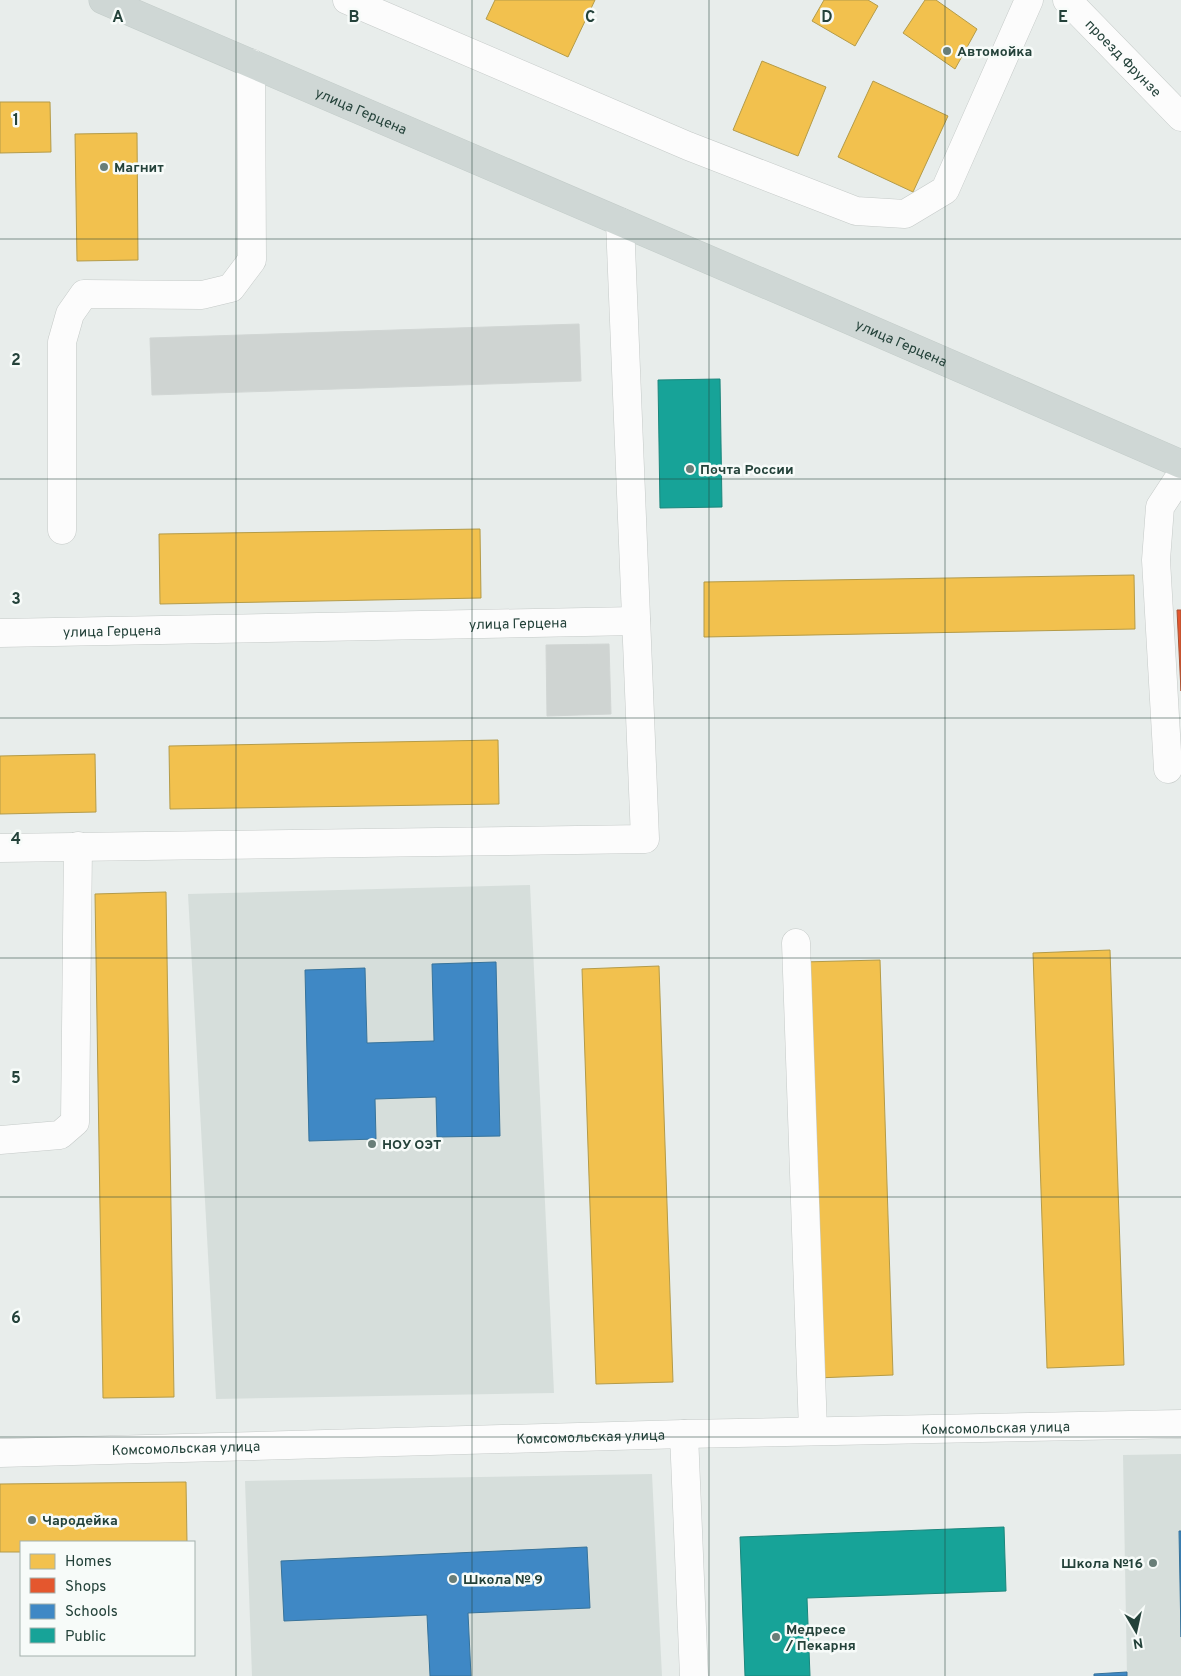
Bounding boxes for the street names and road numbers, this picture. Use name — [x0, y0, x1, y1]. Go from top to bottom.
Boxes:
street label: проезд Фрунзе — [1081, 17, 1164, 101]
street label: улица Герцена — [312, 85, 409, 139]
street label: улица Герцена — [853, 317, 949, 371]
street label: улица Герцена — [469, 615, 567, 634]
street label: улица Герцена — [63, 623, 161, 642]
street label: Комсомольская улица — [921, 1419, 1070, 1439]
street label: Комсомольская улица — [516, 1428, 665, 1449]
street label: Комсомольская улица — [111, 1439, 260, 1460]

